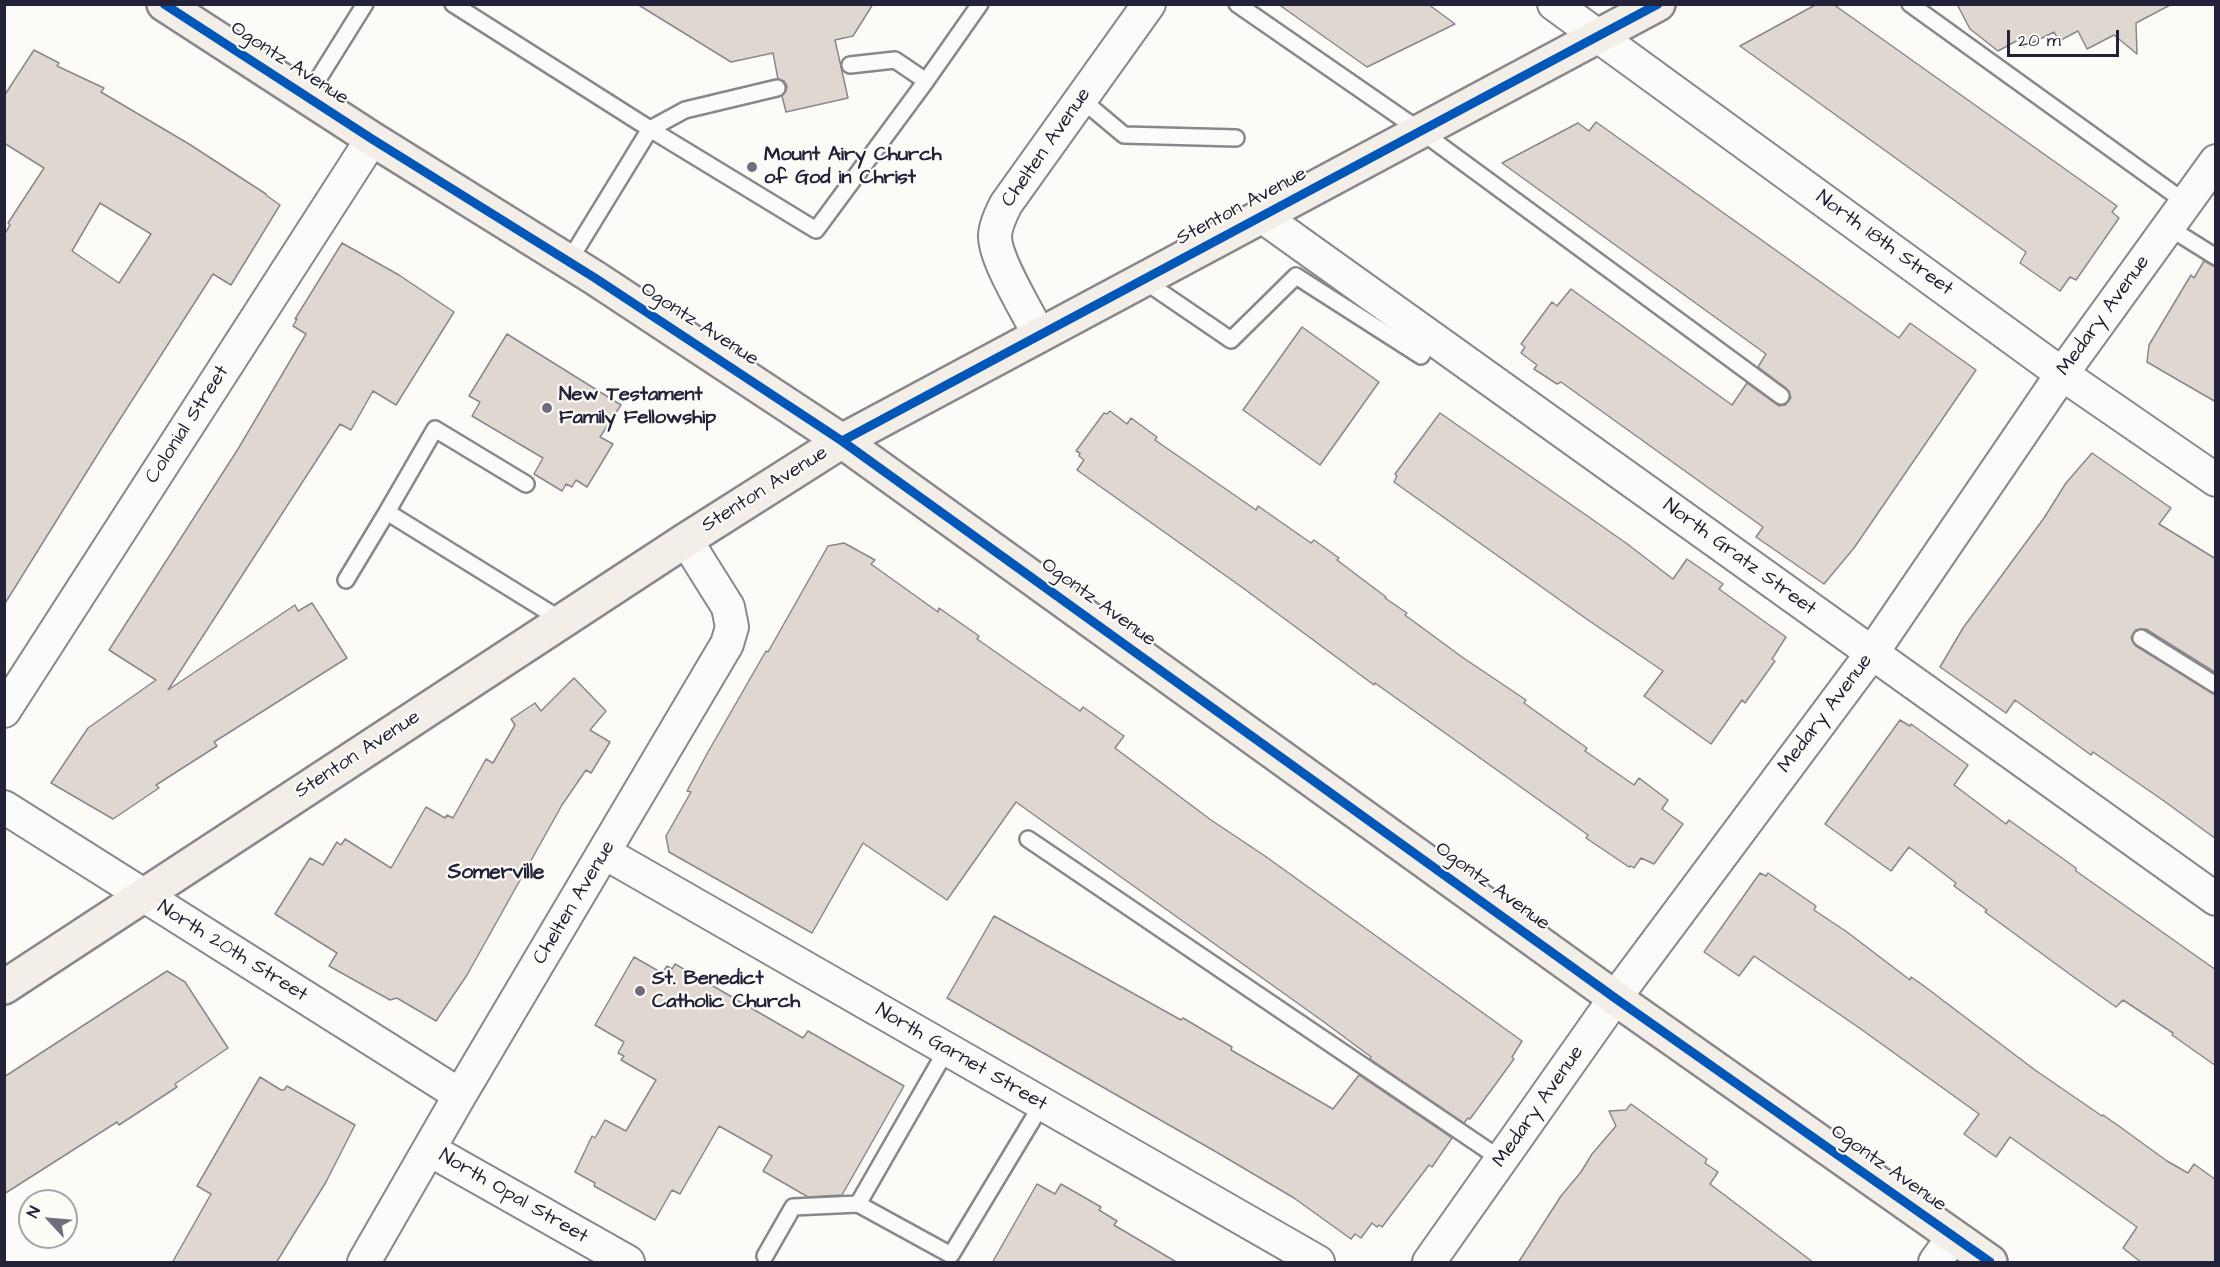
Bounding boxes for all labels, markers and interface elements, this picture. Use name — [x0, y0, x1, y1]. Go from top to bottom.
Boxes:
street label: Ogontz Avenue — [225, 17, 353, 111]
scale bar — [2010, 18, 2122, 56]
text: 20 m — [2018, 28, 2061, 53]
street label: Chelten Avenue — [997, 84, 1097, 212]
place label: Mount Airy Church of God in Christ — [764, 144, 942, 191]
marker: Mount Airy Church of God in Christ — [745, 160, 759, 174]
street label: Stenton Avenue — [1173, 163, 1311, 251]
street label: North 18th Street — [1811, 186, 1957, 302]
street label: Medary Avenue — [2052, 251, 2156, 381]
street label: Ogontz Avenue — [635, 278, 763, 372]
street label: Colonial Street — [141, 361, 235, 489]
place label: New Testament Family Fellowship — [559, 384, 716, 431]
marker: New Testament Family Fellowship — [540, 401, 554, 415]
street label: Stenton Avenue — [698, 442, 832, 538]
street label: North Gratz Street — [1658, 494, 1820, 622]
street label: Ogontz Avenue — [1036, 553, 1160, 653]
street label: Medary Avenue — [1773, 650, 1879, 778]
street label: Stenton Avenue — [291, 706, 425, 804]
street label: Chelten Avenue — [529, 837, 621, 969]
street label: Ogontz Avenue — [1430, 837, 1554, 937]
district label: Somerville — [448, 861, 544, 887]
street label: North 20th Street — [152, 896, 312, 1008]
place label: St. Benedict Catholic Church — [652, 968, 800, 1015]
marker: St. Benedict Catholic Church — [633, 984, 647, 998]
street label: North Garnet Street — [871, 999, 1051, 1117]
street label: Medary Avenue — [1488, 1042, 1590, 1172]
street label: Ogontz Avenue — [1825, 1120, 1951, 1218]
street label: North Opal Street — [434, 1145, 592, 1249]
north arrow — [18, 1189, 78, 1249]
text: N — [22, 1203, 46, 1221]

